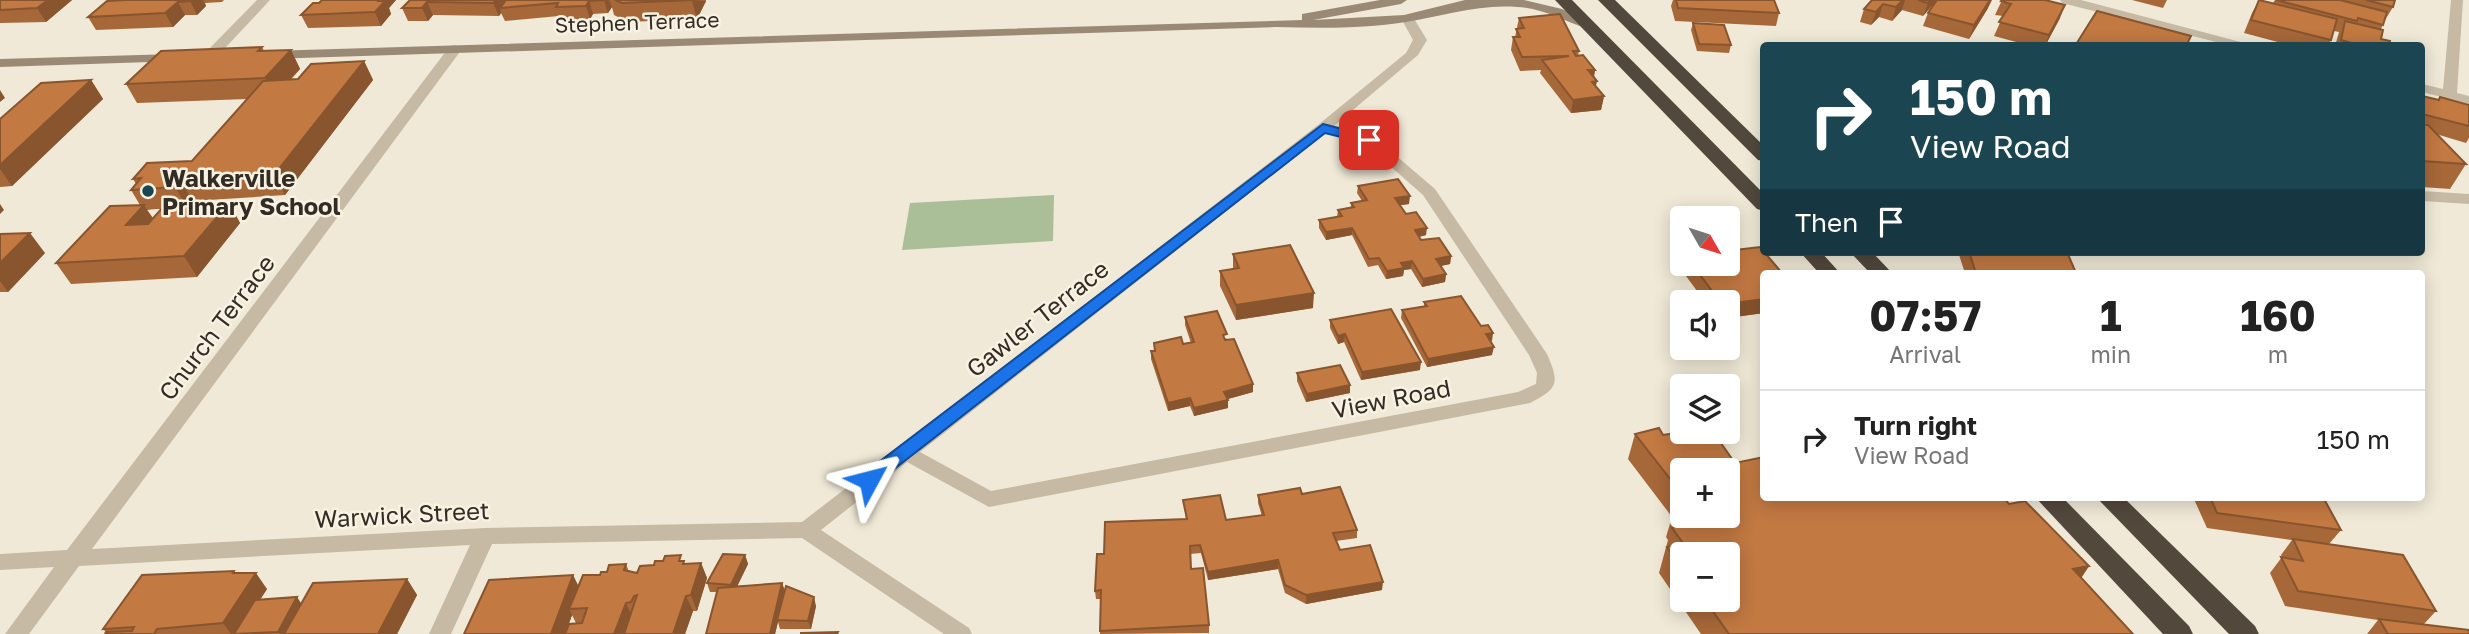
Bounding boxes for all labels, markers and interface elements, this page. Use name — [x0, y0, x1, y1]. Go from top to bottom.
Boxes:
street label: Stephen Terrace — [554, 6, 720, 38]
text: 150 m — [1910, 67, 2052, 126]
icon: right — [1795, 70, 1886, 161]
pin — [1339, 110, 1399, 170]
icon: arrive — [1350, 121, 1388, 159]
text: View Road — [1910, 127, 2071, 165]
place label: Walkerville Primary School — [162, 163, 341, 220]
marker: Walkerville Primary School — [140, 183, 156, 199]
icon: arrive — [1872, 203, 1910, 241]
north arrow — [1670, 206, 1740, 276]
map controls — [1670, 206, 1740, 612]
text: Then — [1795, 207, 1858, 238]
street label: Church Terrace — [152, 249, 280, 405]
street label: Gawler Terrace — [960, 254, 1114, 382]
button: sound — [1670, 290, 1740, 360]
text: 07:57 — [1869, 290, 1981, 340]
text: 1 — [2100, 290, 2122, 340]
text: 160 — [2240, 290, 2316, 340]
text: Arrival — [1889, 340, 1961, 368]
text: min — [2090, 340, 2131, 368]
text: m — [2268, 340, 2288, 368]
street label: View Road — [1329, 372, 1453, 424]
button: layers — [1670, 374, 1740, 444]
text: Turn right — [1854, 410, 1977, 441]
icon: right — [1795, 420, 1833, 458]
text: 150 m — [2317, 424, 2390, 455]
text: View Road — [1854, 441, 1969, 469]
position arrow — [832, 443, 906, 517]
button: + — [1670, 458, 1740, 528]
street label: Warwick Street — [314, 495, 490, 533]
button: − — [1670, 542, 1740, 612]

